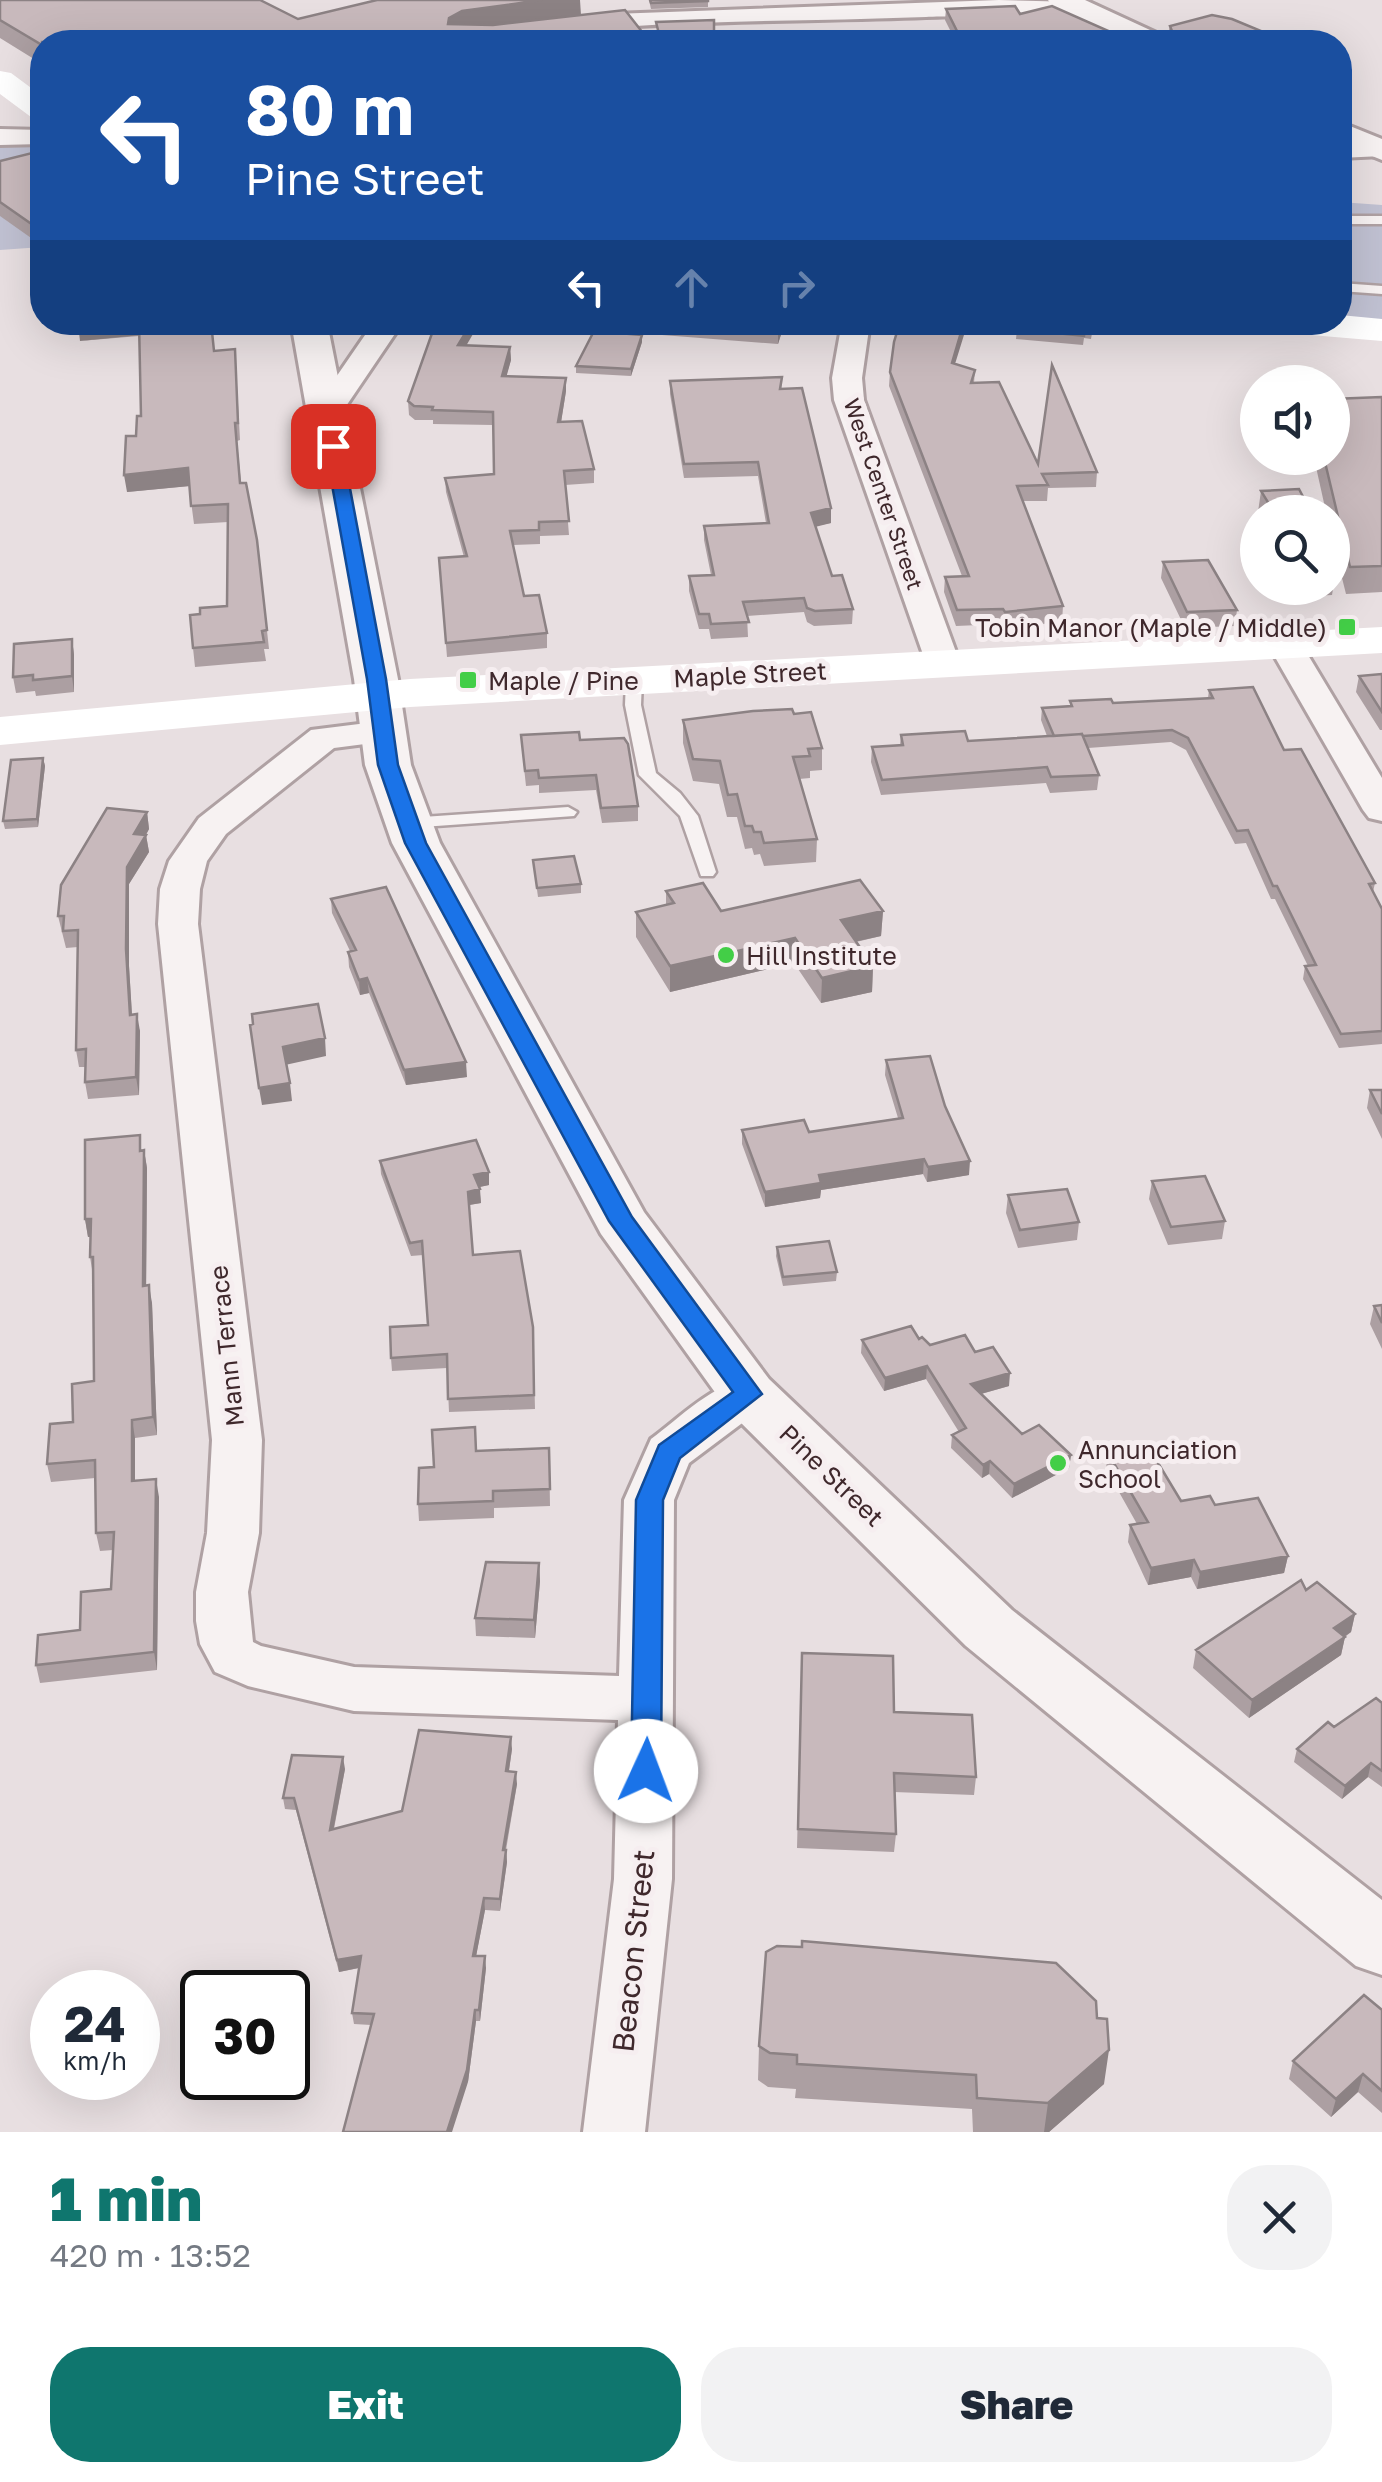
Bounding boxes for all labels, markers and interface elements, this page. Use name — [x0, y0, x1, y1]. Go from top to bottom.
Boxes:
text: 80 m — [245, 66, 414, 150]
icon: left — [80, 70, 210, 200]
text: Pine Street — [245, 151, 485, 205]
icon: left — [559, 260, 614, 315]
icon: ahead — [664, 260, 719, 315]
icon: right — [769, 260, 824, 315]
map controls — [1240, 365, 1350, 605]
button: sound — [1240, 365, 1350, 475]
street label: West Center Street — [839, 395, 929, 593]
pin — [291, 404, 376, 489]
icon: arrive — [306, 419, 361, 474]
button: search — [1240, 495, 1350, 605]
place label: Tobin Manor (Maple / Middle) — [975, 612, 1327, 643]
marker: Tobin Manor (Maple / Middle) — [1336, 616, 1358, 638]
street label: Maple Street — [673, 655, 827, 693]
place label: Maple / Pine — [488, 665, 639, 696]
marker: Maple / Pine — [457, 669, 479, 691]
place label: Hill Institute — [746, 940, 897, 971]
marker: Hill Institute — [715, 944, 737, 966]
street label: Mann Terrace — [202, 1264, 250, 1428]
street label: Pine Street — [773, 1418, 891, 1532]
place label: Annunciation School — [1078, 1434, 1237, 1494]
marker: Annunciation School — [1047, 1452, 1069, 1474]
position arrow — [594, 1719, 698, 1823]
street label: Beacon Street — [604, 1848, 662, 2054]
speed limit sign: 30 — [180, 1970, 310, 2100]
text: 24 — [64, 1993, 126, 2053]
text: km/h — [63, 2045, 127, 2076]
text: 1 min — [50, 2162, 202, 2234]
button: close — [1227, 2165, 1332, 2270]
text: 420 m · 13:52 — [50, 2236, 251, 2274]
button: Exit — [50, 2347, 681, 2462]
button: Share — [701, 2347, 1332, 2462]

